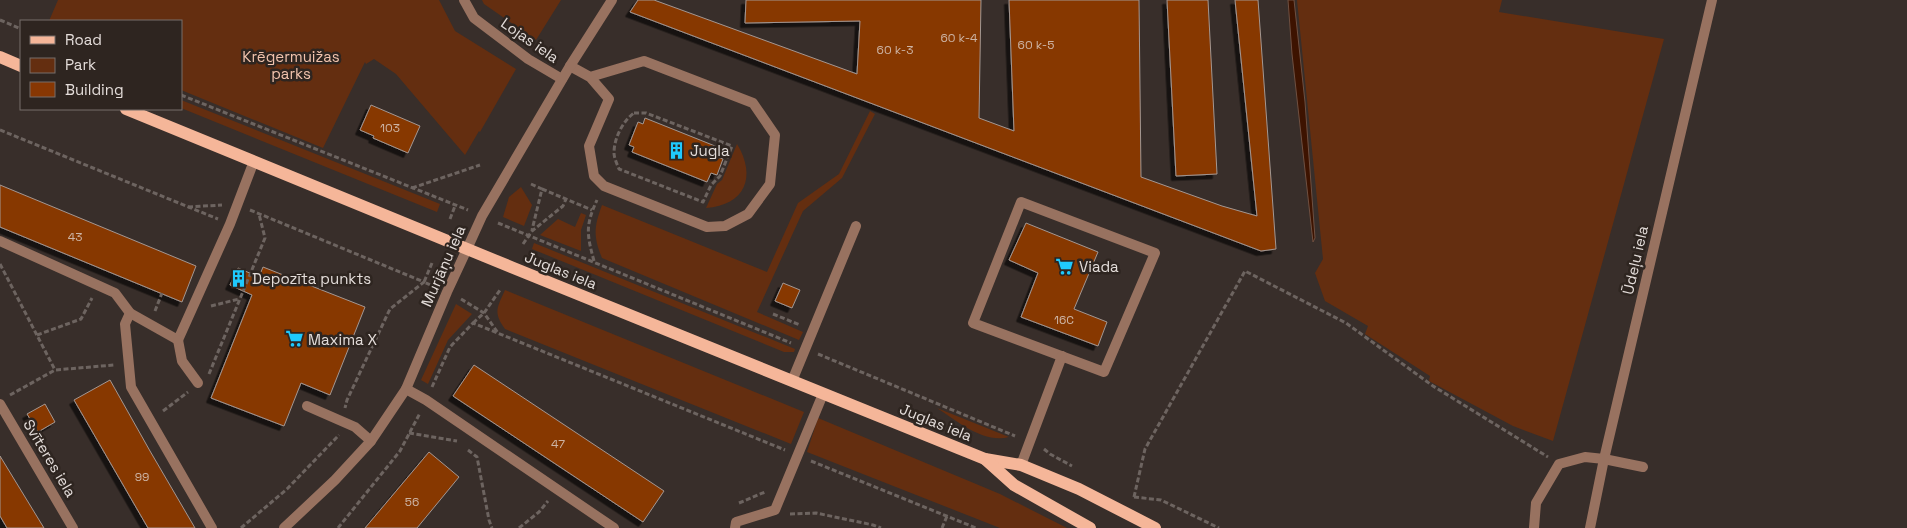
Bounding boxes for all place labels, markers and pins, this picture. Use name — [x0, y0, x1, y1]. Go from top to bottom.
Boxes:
building icon: Jugla — [666, 140, 686, 160]
place label: Jugla — [690, 141, 730, 160]
supermarket icon: Viada — [1055, 256, 1075, 276]
place label: Viada — [1079, 257, 1119, 276]
building icon: Depozīta punkts — [228, 268, 248, 288]
place label: Depozīta punkts — [252, 269, 371, 288]
supermarket icon: Maxima X — [284, 329, 304, 349]
place label: Maxima X — [308, 330, 378, 349]

